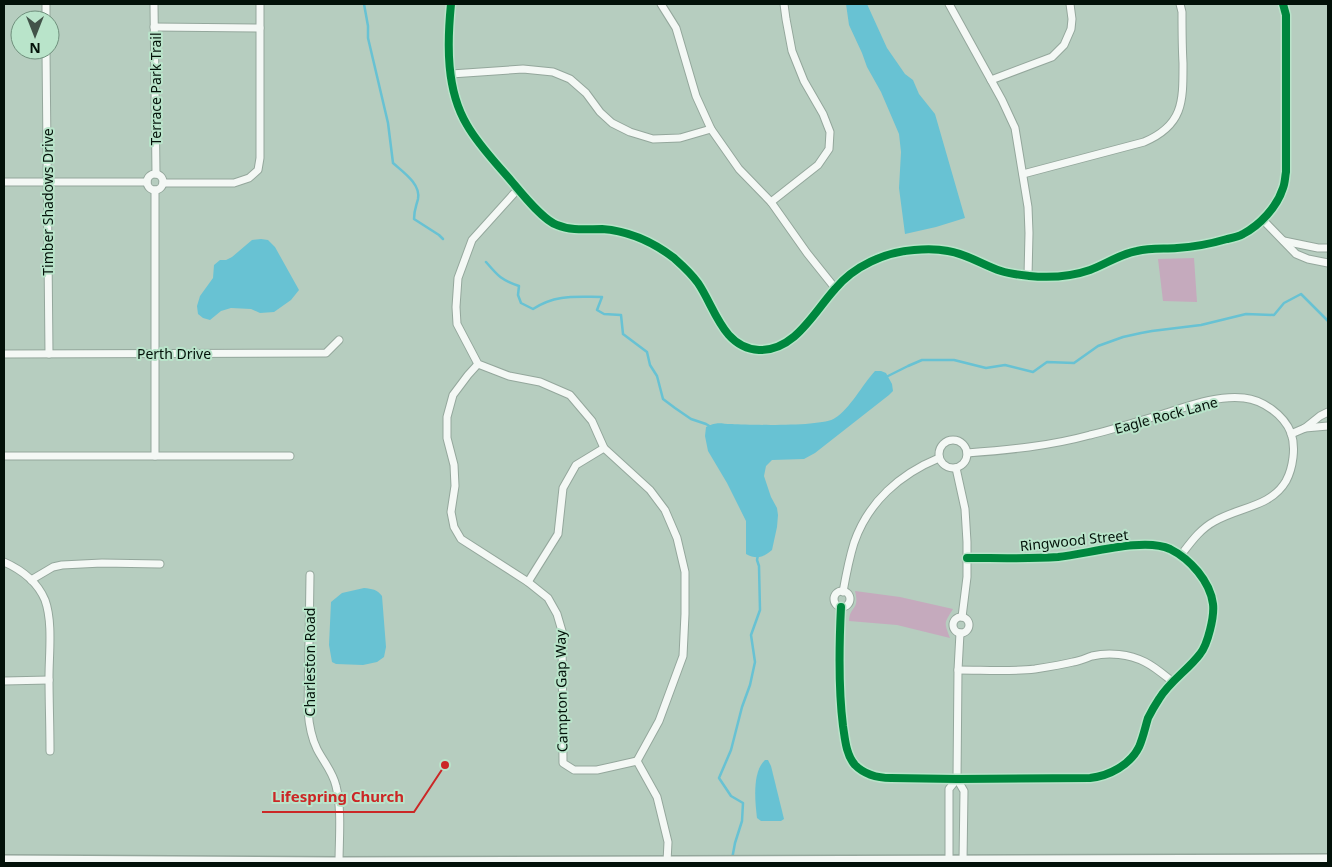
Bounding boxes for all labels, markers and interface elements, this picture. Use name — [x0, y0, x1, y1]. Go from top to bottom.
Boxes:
north arrow — [10, 10, 60, 60]
street label: Terrace Park Trail — [146, 33, 165, 145]
text: N — [29, 39, 41, 58]
street label: Timber Shadows Drive — [38, 128, 57, 276]
street label: Perth Drive — [137, 344, 211, 363]
street label: Eagle Rock Lane — [1112, 392, 1220, 438]
street label: Ringwood Street — [1019, 525, 1129, 555]
street label: Charleston Road — [300, 608, 319, 716]
street label: Campton Gap Way — [550, 629, 572, 752]
callout: Lifespring Church — [262, 782, 414, 812]
text: Lifespring Church — [272, 786, 404, 806]

